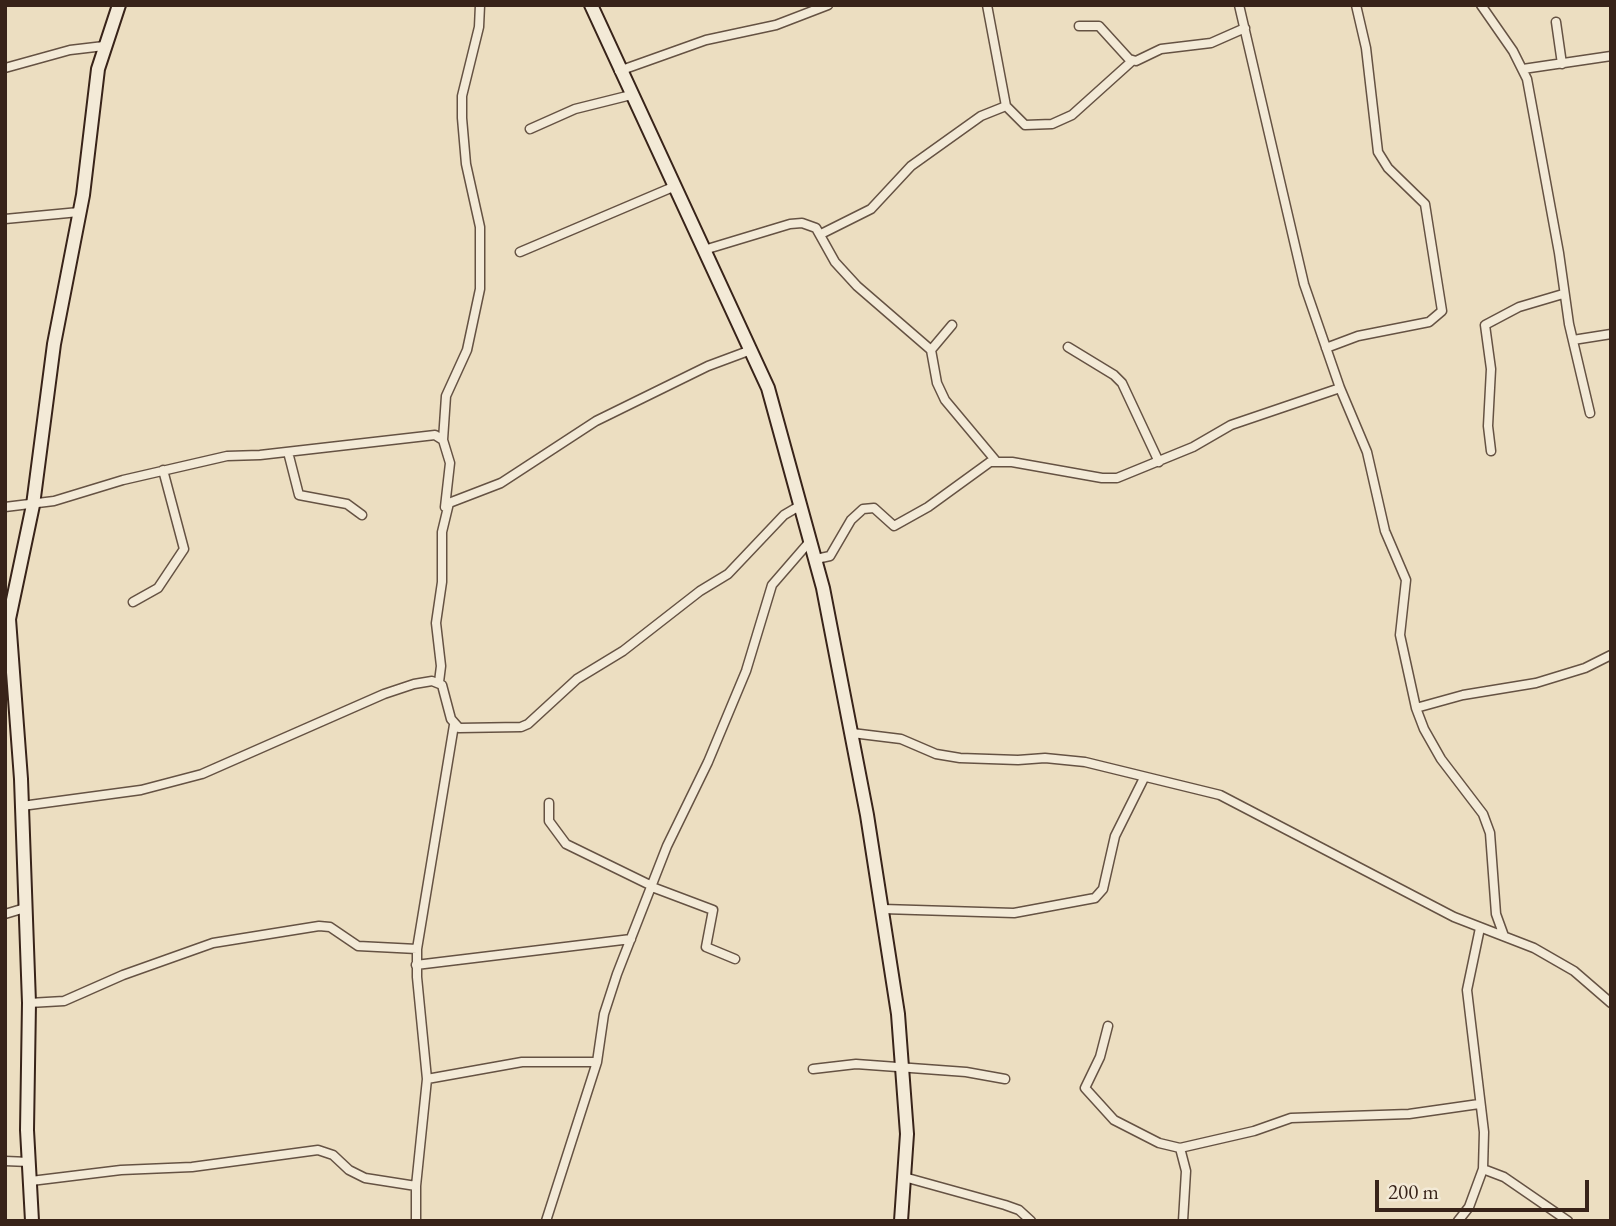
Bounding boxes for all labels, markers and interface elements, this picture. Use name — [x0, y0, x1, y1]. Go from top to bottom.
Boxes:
scale bar — [1378, 1166, 1592, 1210]
text: 200 m — [1388, 1178, 1439, 1205]

